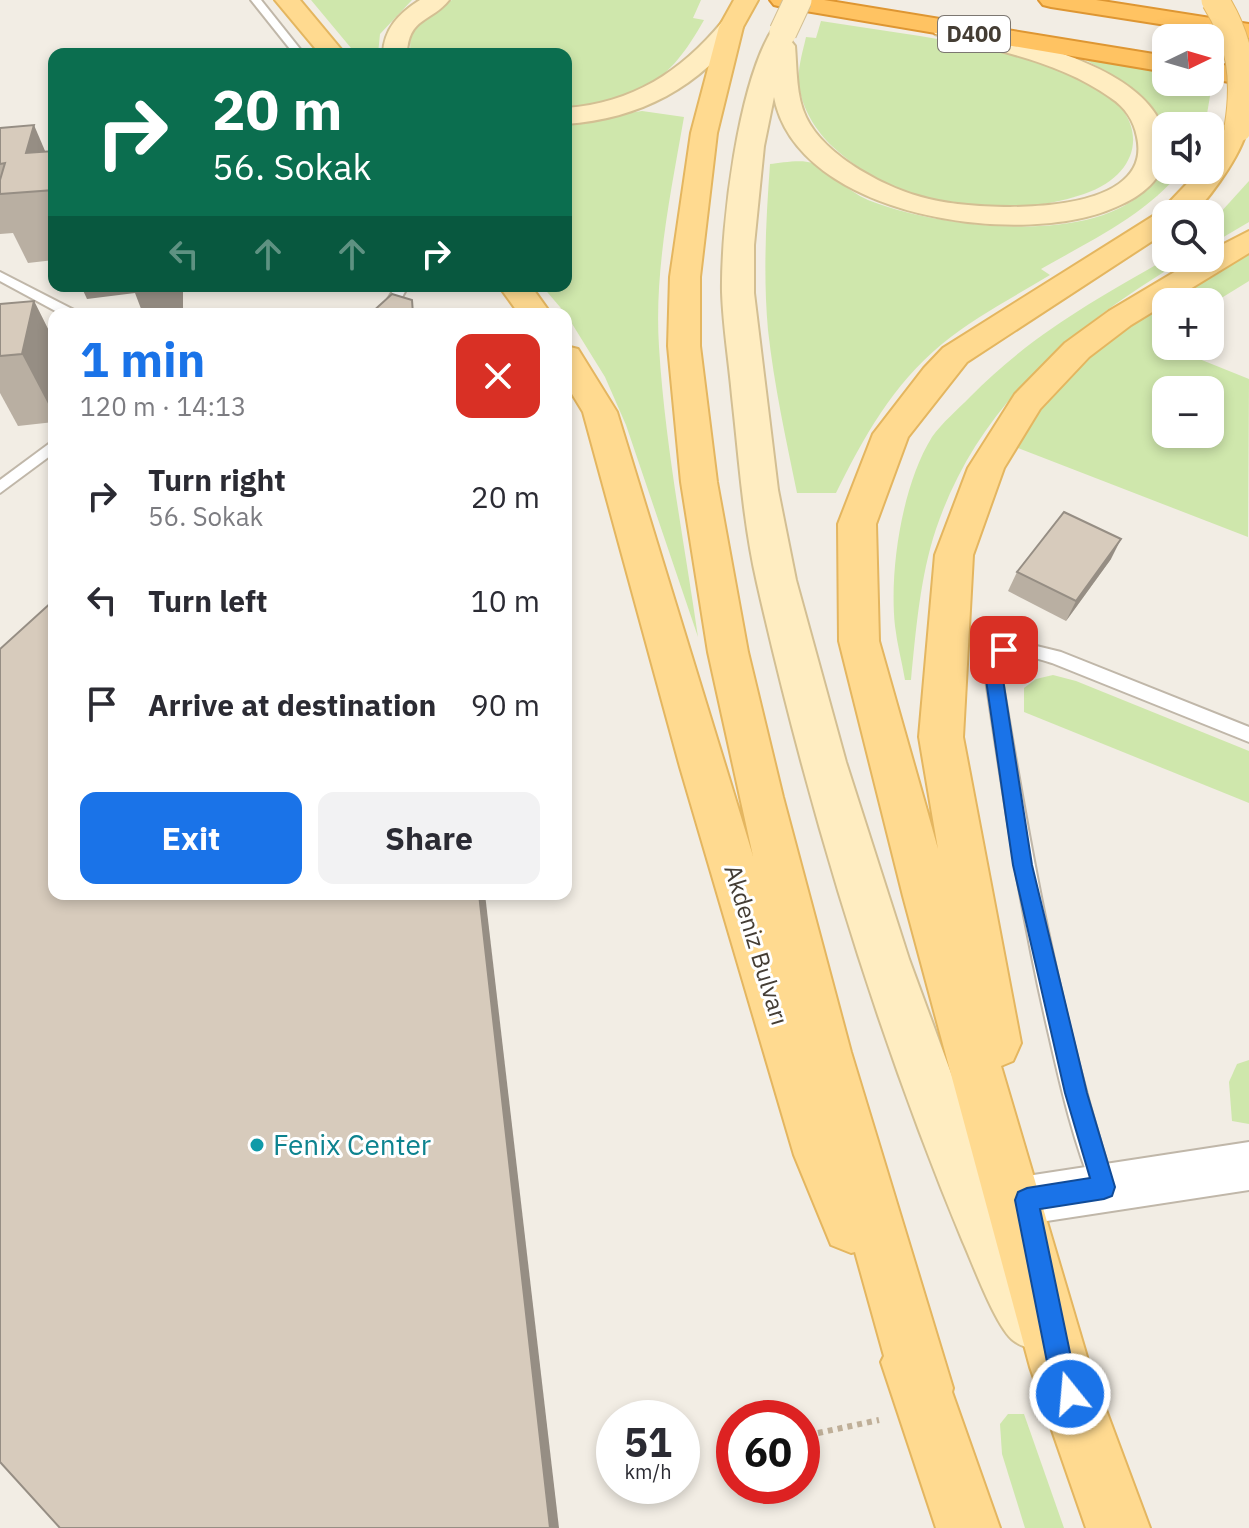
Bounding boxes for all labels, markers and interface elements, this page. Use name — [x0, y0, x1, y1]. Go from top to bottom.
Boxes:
road number: D400 — [938, 16, 1010, 52]
north arrow — [1152, 24, 1224, 96]
map controls — [1152, 24, 1224, 448]
text: 20 m — [212, 73, 342, 145]
icon: right — [80, 80, 184, 184]
button: sound — [1152, 112, 1224, 184]
text: 56. Sokak — [212, 143, 372, 190]
button: search — [1152, 200, 1224, 272]
icon: left — [162, 232, 206, 276]
icon: ahead — [246, 232, 290, 276]
icon: ahead — [330, 232, 374, 276]
icon: right — [414, 232, 458, 276]
button: + — [1152, 288, 1224, 360]
text: 1 min — [80, 328, 205, 390]
button: close — [456, 334, 540, 418]
button: − — [1152, 376, 1224, 448]
text: 120 m · 14:13 — [80, 389, 246, 423]
text: Turn right — [148, 460, 286, 499]
icon: right — [80, 474, 124, 518]
text: 20 m — [471, 477, 540, 516]
text: 56. Sokak — [148, 499, 263, 533]
icon: left — [80, 578, 124, 622]
text: Turn left — [148, 581, 267, 620]
text: 10 m — [471, 581, 540, 620]
pin — [970, 616, 1038, 684]
icon: arrive — [982, 628, 1026, 672]
icon: arrive — [80, 682, 124, 726]
text: Arrive at destination — [148, 685, 436, 724]
text: 90 m — [471, 685, 540, 724]
button: Exit — [80, 792, 302, 884]
button: Share — [318, 792, 540, 884]
street label: Akdeniz Bulvarı — [717, 861, 797, 1029]
place label: Fenix Center — [273, 1126, 431, 1163]
marker: Fenix Center — [248, 1136, 266, 1154]
position arrow — [1028, 1352, 1112, 1436]
speed limit sign: 60 — [716, 1400, 820, 1504]
text: 51 — [624, 1416, 672, 1468]
text: km/h — [624, 1458, 672, 1485]

